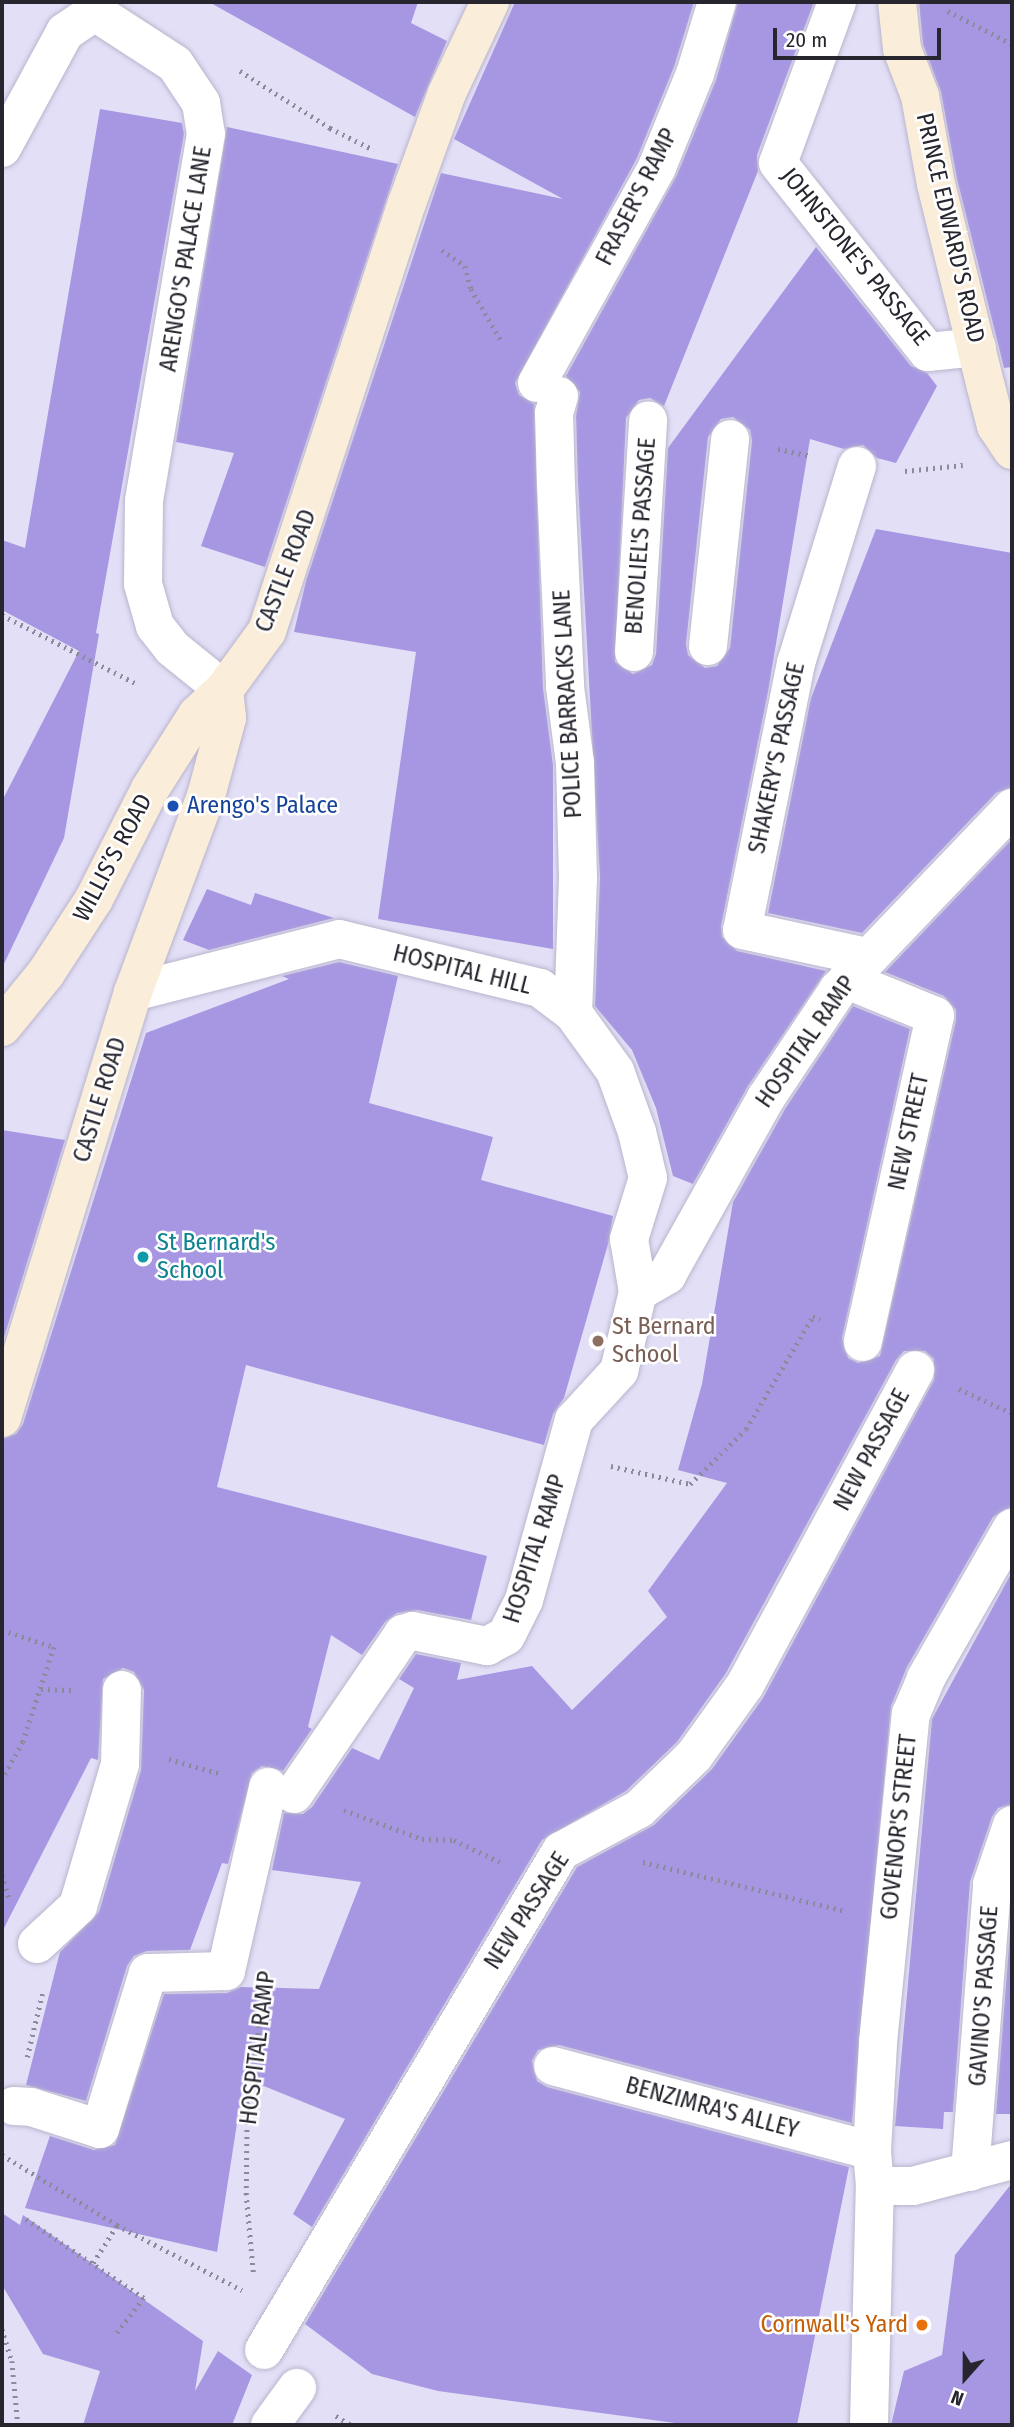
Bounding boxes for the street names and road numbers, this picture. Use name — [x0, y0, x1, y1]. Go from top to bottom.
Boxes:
street label: PRINCE EDWARD'S ROAD — [910, 110, 990, 346]
street label: FRASER'S RAMP — [590, 124, 684, 270]
street label: ARENGO'S PALACE LANE — [154, 144, 218, 374]
street label: JOHNSTONE'S PASSAGE — [775, 162, 935, 352]
street label: BENOLIEL'S PASSAGE — [620, 437, 662, 635]
street label: CASTLE ROAD — [249, 506, 323, 636]
street label: POLICE BARRACKS LANE — [548, 589, 588, 819]
street label: SHAKERY'S PASSAGE — [743, 660, 811, 856]
street label: WILLIS’S ROAD — [67, 789, 159, 927]
street label: HOSPITAL HILL — [390, 939, 534, 1001]
street label: HOSPITAL RAMP — [750, 970, 862, 1114]
street label: CASTLE ROAD — [67, 1034, 133, 1166]
street label: NEW STREET — [883, 1071, 935, 1193]
street label: NEW PASSAGE — [828, 1384, 916, 1516]
street label: HOSPITAL RAMP — [497, 1471, 573, 1627]
street label: GOVENOR'S STREET — [875, 1733, 923, 1921]
street label: NEW PASSAGE — [478, 1847, 576, 1975]
street label: GAVINO'S PASSAGE — [963, 1905, 1005, 2087]
street label: HOSPITAL RAMP — [234, 1970, 282, 2126]
street label: BENZIMRA'S ALLEY — [622, 2071, 802, 2145]

